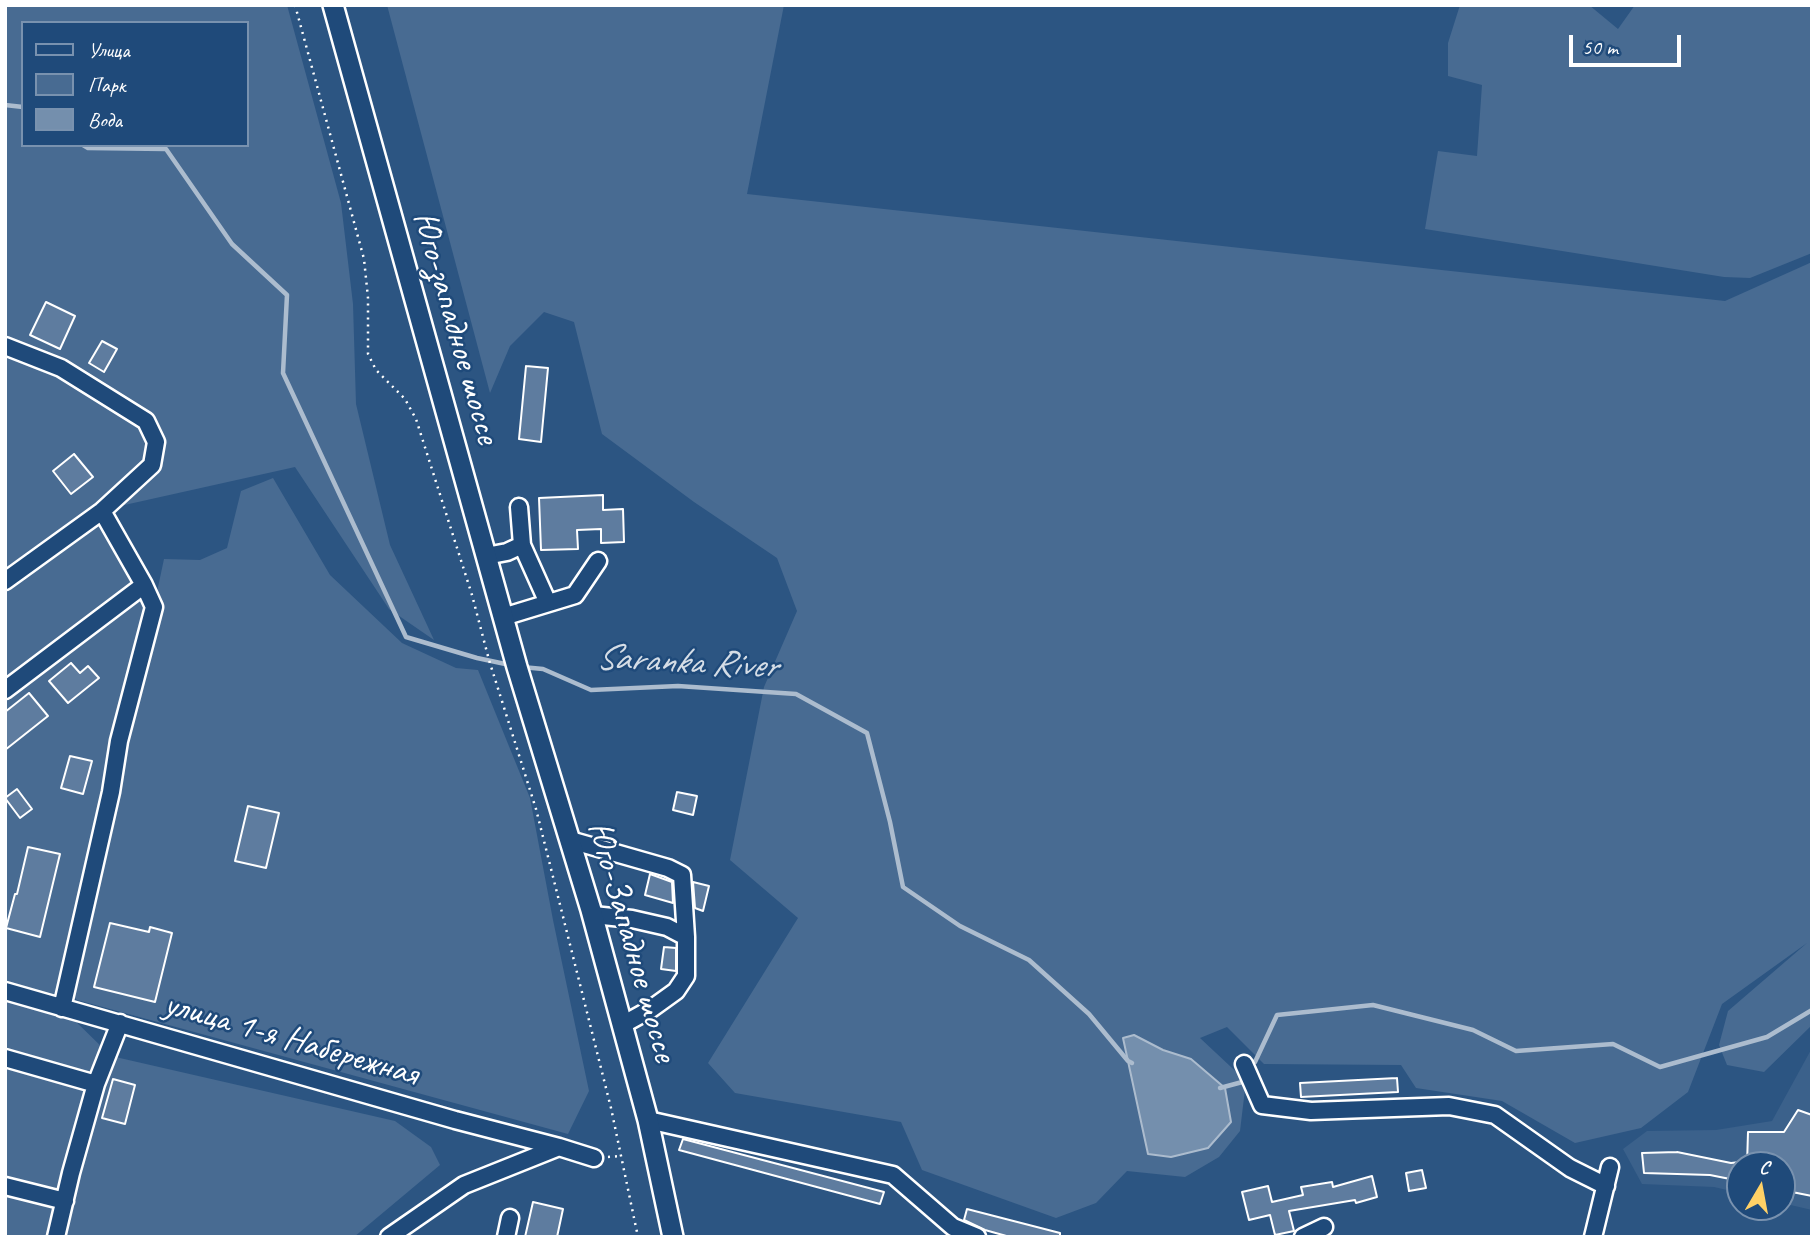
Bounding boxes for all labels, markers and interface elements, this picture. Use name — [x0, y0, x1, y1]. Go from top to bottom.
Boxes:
legend — [21, 21, 248, 147]
scale bar — [1572, 21, 1684, 65]
text: 50 m — [1582, 34, 1618, 60]
text: Улица — [88, 37, 130, 63]
text: Парк — [88, 72, 125, 98]
text: Вода — [88, 107, 122, 133]
street label: Юго-западное шоссе — [402, 207, 508, 449]
water label: Saranka River — [594, 636, 778, 690]
street label: Юго-Западное шоссе — [577, 817, 685, 1067]
street label: улица 1-я Набережная — [159, 984, 423, 1096]
north arrow — [1726, 1151, 1796, 1221]
text: С — [1758, 1155, 1771, 1180]

